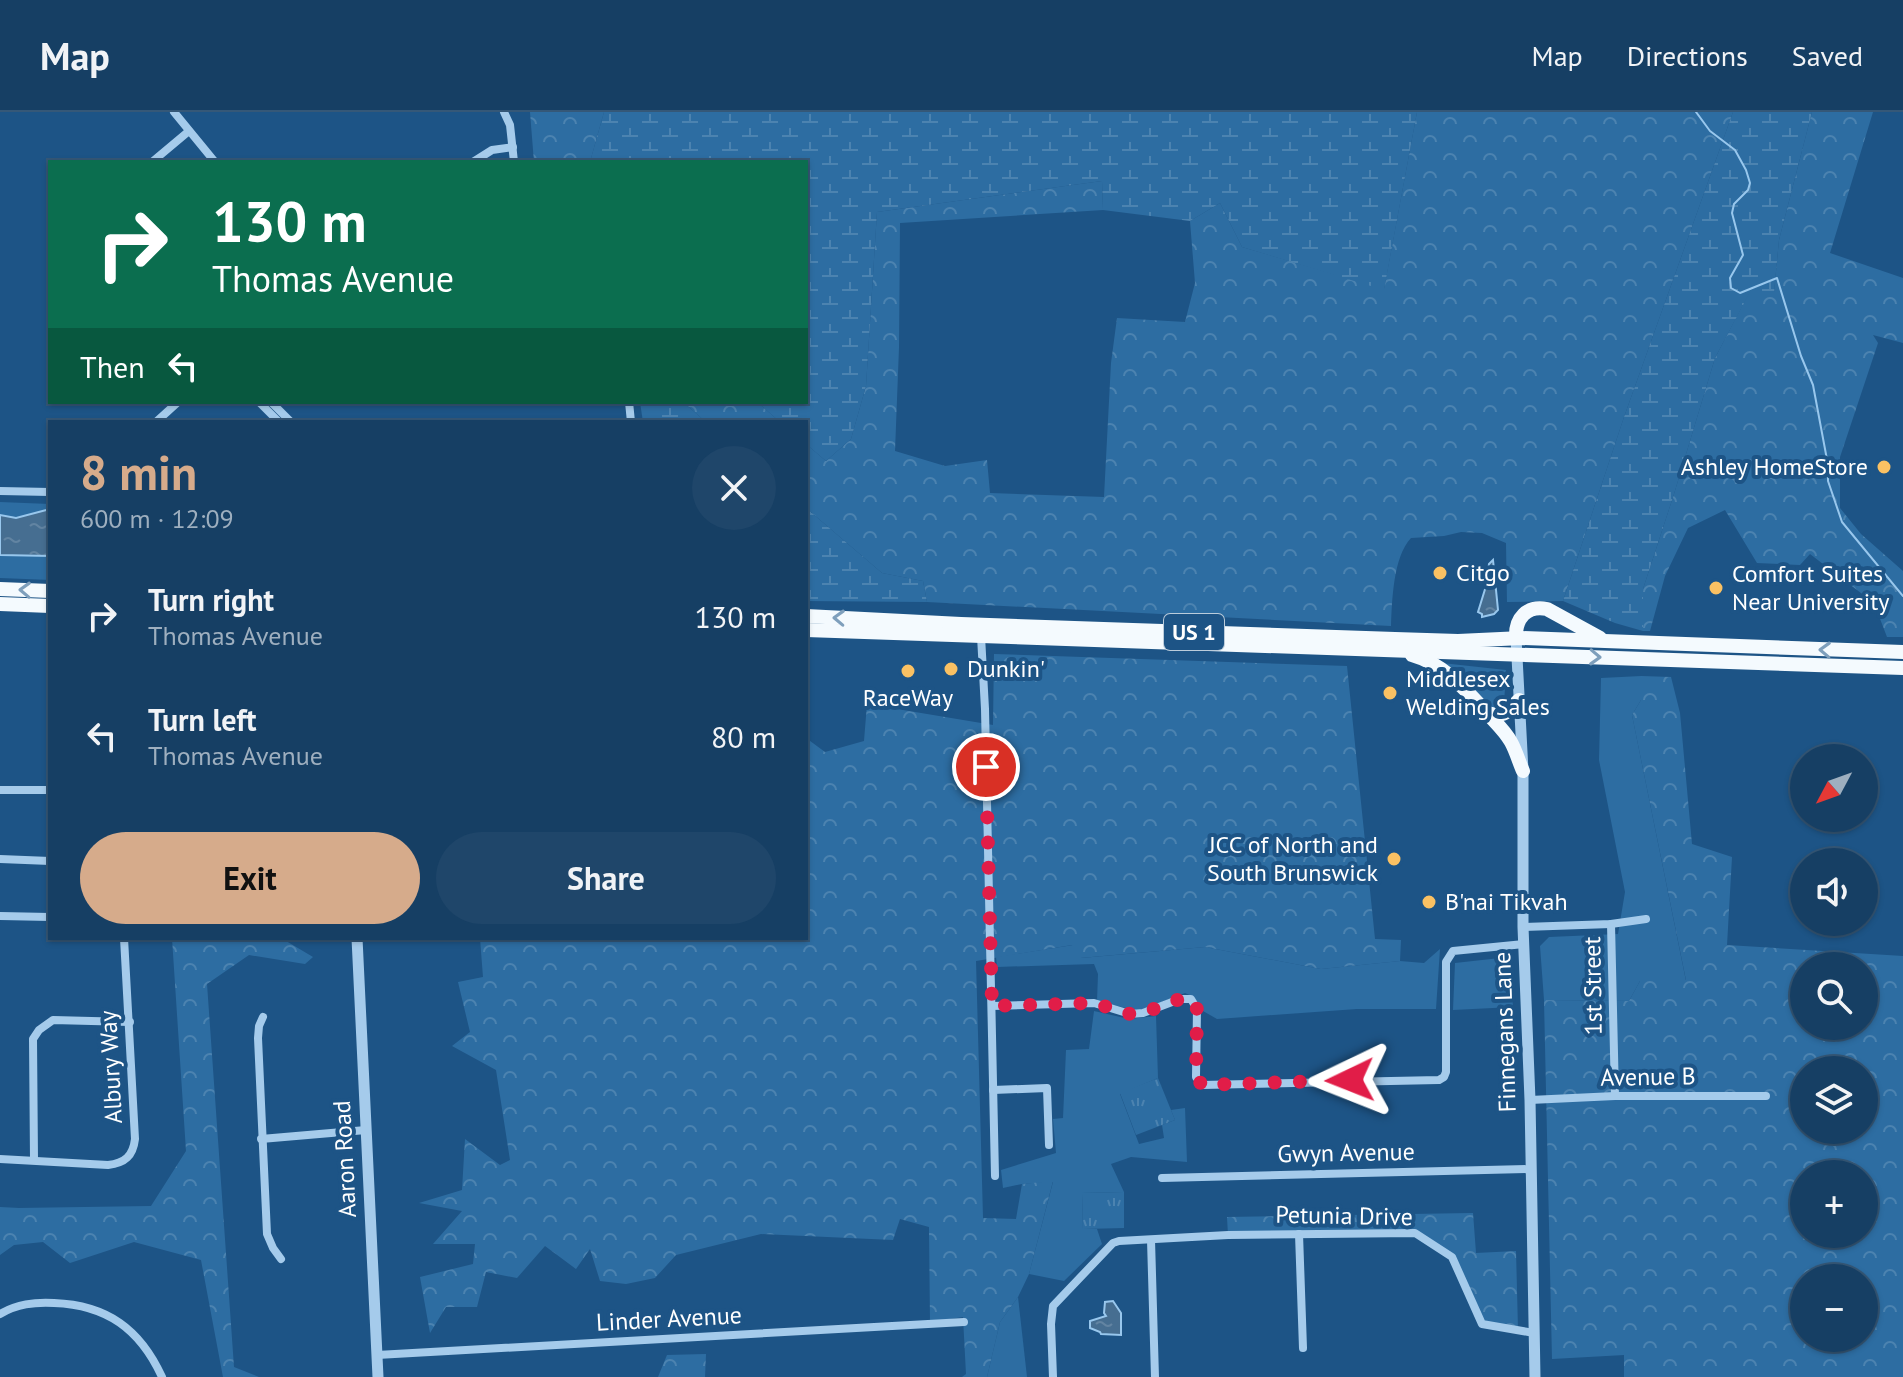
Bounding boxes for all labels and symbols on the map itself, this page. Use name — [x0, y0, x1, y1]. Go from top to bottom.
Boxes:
place label: Ashley HomeStore — [1681, 451, 1868, 482]
marker: Ashley HomeStore — [1875, 458, 1893, 476]
place label: Citgo — [1456, 557, 1510, 588]
place label: Comfort Suites Near University — [1732, 558, 1890, 617]
marker: Citgo — [1431, 564, 1449, 582]
marker: Comfort Suites Near University — [1707, 579, 1725, 597]
one-way arrow — [18, 581, 31, 598]
one-way arrow — [832, 609, 845, 626]
road number: US 1 — [1164, 614, 1224, 650]
one-way arrow — [1818, 641, 1831, 658]
one-way arrow — [1589, 648, 1602, 665]
place label: Dunkin' — [967, 653, 1045, 684]
marker: Dunkin' — [942, 660, 960, 678]
marker: RaceWay — [899, 662, 917, 680]
place label: Middlesex Welding Sales — [1406, 663, 1550, 722]
place label: RaceWay — [863, 682, 953, 713]
marker: Middlesex Welding Sales — [1381, 684, 1399, 702]
pin — [952, 733, 1020, 801]
north arrow — [1790, 744, 1878, 832]
place label: JCC of North and South Brunswick — [1207, 829, 1379, 888]
marker: JCC of North and South Brunswick — [1385, 850, 1403, 868]
place label: B'nai Tikvah — [1445, 886, 1568, 917]
marker: B'nai Tikvah — [1420, 893, 1438, 911]
street label: 1st Street — [1576, 936, 1609, 1036]
street label: Finnegans Lane — [1486, 951, 1523, 1113]
street label: Albury Way — [92, 1010, 129, 1124]
position arrow — [1308, 1038, 1392, 1122]
street label: Avenue B — [1600, 1060, 1696, 1093]
street label: Aaron Road — [326, 1100, 363, 1218]
street label: Gwyn Avenue — [1277, 1136, 1415, 1169]
street label: Petunia Drive — [1275, 1199, 1413, 1232]
street label: Linder Avenue — [595, 1299, 743, 1338]

